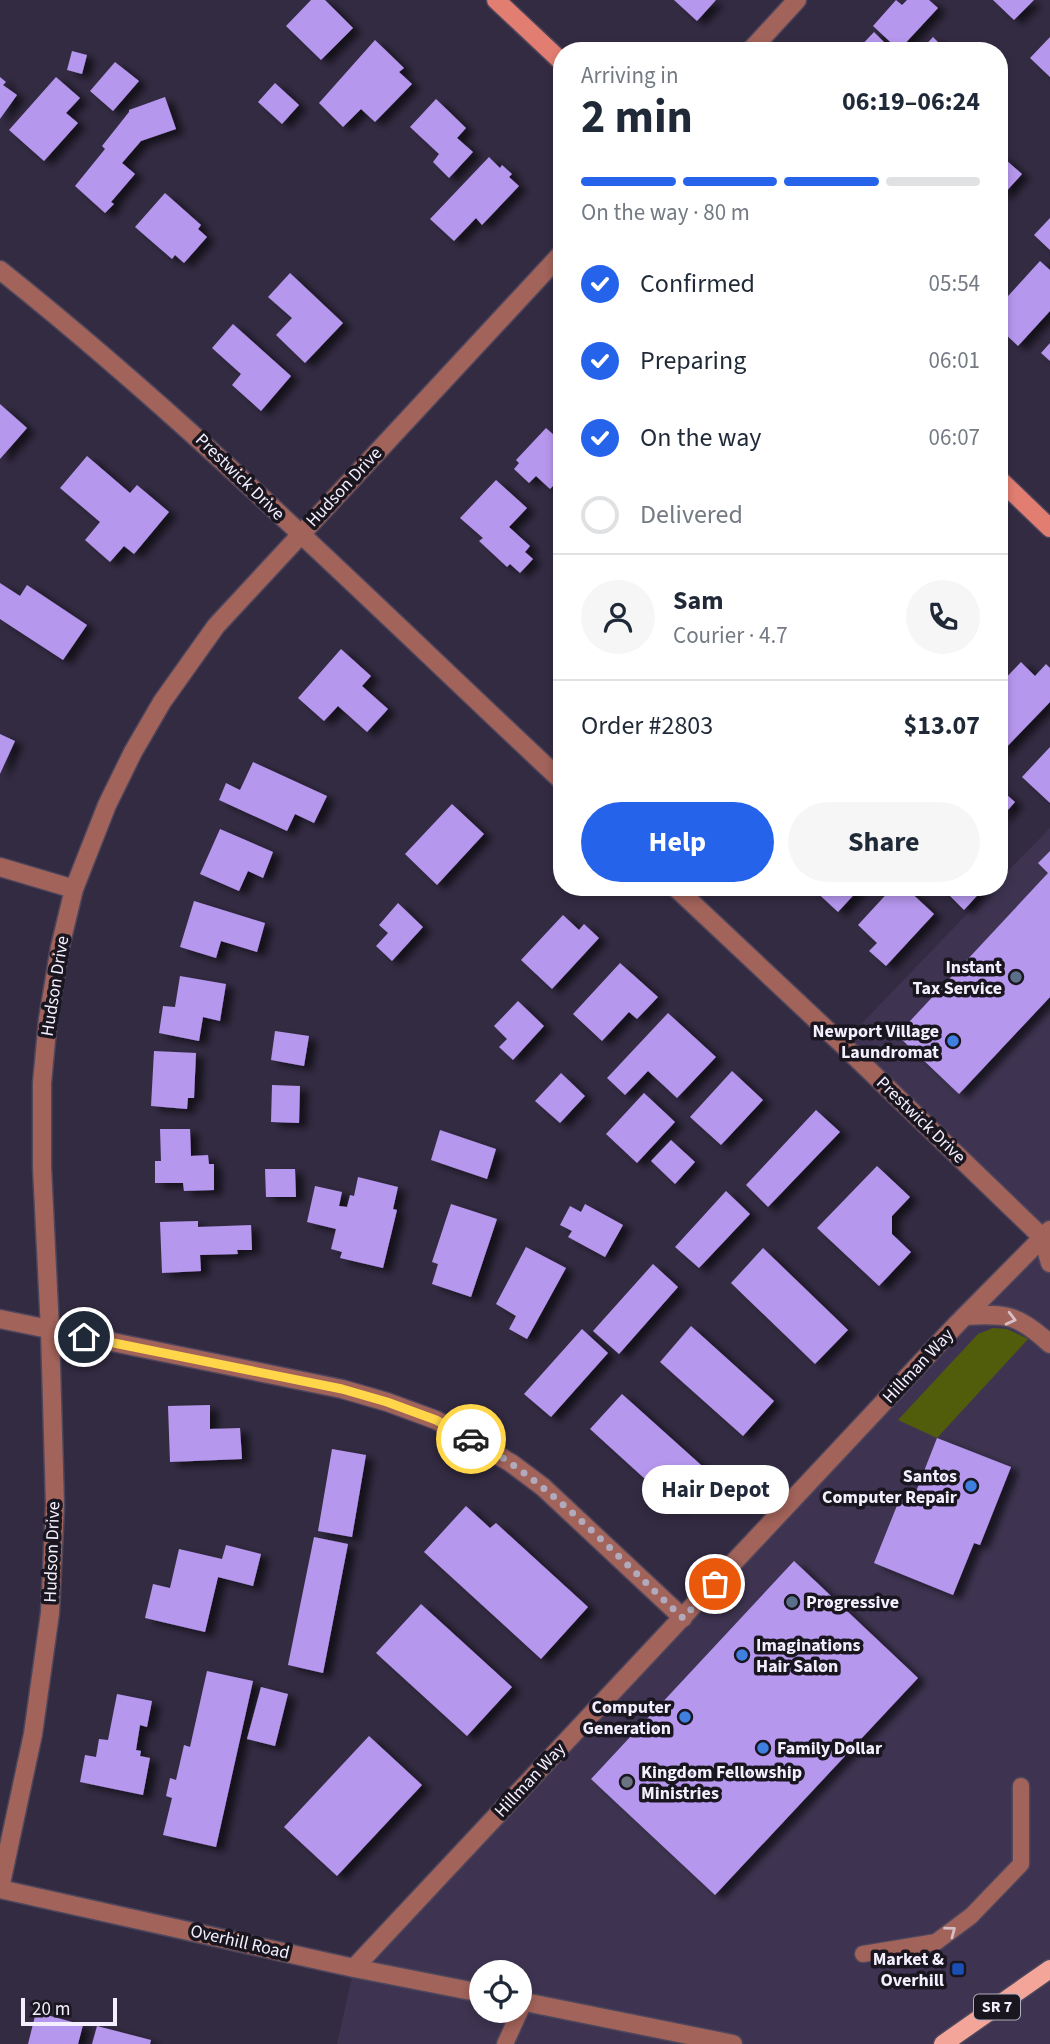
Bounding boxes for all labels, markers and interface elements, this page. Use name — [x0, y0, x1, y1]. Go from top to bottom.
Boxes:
text: Arriving in — [581, 59, 679, 92]
text: 06:19–06:24 — [842, 83, 980, 120]
text: 2 min — [581, 85, 693, 150]
text: On the way · 80 m — [581, 196, 750, 229]
icon: check — [581, 265, 619, 303]
text: Confirmed — [640, 265, 755, 302]
text: 05:54 — [929, 267, 980, 300]
icon: check — [581, 342, 619, 380]
text: Preparing — [640, 342, 746, 379]
text: 06:01 — [929, 344, 980, 377]
icon: check — [581, 419, 619, 457]
text: On the way — [640, 419, 761, 456]
text: 06:07 — [929, 421, 980, 454]
street label: Prestwick Drive — [190, 428, 290, 526]
street label: Hudson Drive — [300, 441, 388, 533]
text: Delivered — [640, 496, 743, 533]
button: person — [581, 580, 655, 654]
button: phone — [906, 580, 980, 654]
text: Sam — [673, 582, 723, 619]
text: Courier · 4.7 — [673, 619, 788, 652]
text: Order #2803 — [581, 707, 713, 744]
text: $13.07 — [904, 707, 980, 744]
button: Help — [581, 802, 774, 882]
button: Share — [788, 802, 980, 882]
street label: Hudson Drive — [35, 934, 75, 1038]
place label: Instant Tax Service — [913, 955, 1002, 1001]
marker: Instant Tax Service — [1008, 969, 1024, 985]
place label: Newport Village Laundromat — [813, 1019, 939, 1065]
marker: Newport Village Laundromat — [945, 1033, 961, 1049]
street label: Prestwick Drive — [871, 1071, 971, 1169]
pin — [54, 1307, 114, 1367]
one-way arrow — [1005, 1311, 1017, 1325]
icon: home — [65, 1318, 103, 1356]
street label: Hillman Way — [877, 1323, 960, 1409]
courier — [436, 1404, 506, 1474]
icon: car — [452, 1420, 490, 1458]
place label: Santos Computer Repair — [822, 1464, 958, 1510]
callout: Hair Depot — [642, 1465, 788, 1514]
text: Hair Depot — [661, 1473, 770, 1506]
marker: Santos Computer Repair — [963, 1478, 979, 1494]
street label: Hudson Drive — [38, 1501, 66, 1603]
pin — [685, 1554, 745, 1614]
icon: bag — [696, 1565, 734, 1603]
place label: Progressive — [806, 1590, 899, 1615]
marker: Progressive — [784, 1594, 800, 1610]
place label: Imaginations Hair Salon — [756, 1633, 861, 1679]
marker: Imaginations Hair Salon — [734, 1647, 750, 1663]
place label: Computer Generation — [583, 1695, 672, 1741]
marker: Computer Generation — [677, 1709, 693, 1725]
place label: Family Dollar — [777, 1736, 883, 1761]
street label: Hillman Way — [489, 1737, 572, 1823]
marker: Family Dollar — [755, 1740, 771, 1756]
place label: Kingdom Fellowship Ministries — [641, 1760, 802, 1806]
marker: Kingdom Fellowship Ministries — [619, 1774, 635, 1790]
street label: Overhill Road — [188, 1918, 292, 1966]
one-way arrow — [943, 1927, 956, 1939]
place label: Market & Overhill — [873, 1947, 944, 1993]
map controls — [469, 1960, 532, 2023]
button: locate — [469, 1960, 532, 2023]
marker: Market & Overhill — [950, 1961, 966, 1977]
road number: SR 7 — [974, 1994, 1020, 2020]
scale bar — [21, 1995, 117, 2027]
text: 20 m — [32, 1996, 70, 2023]

